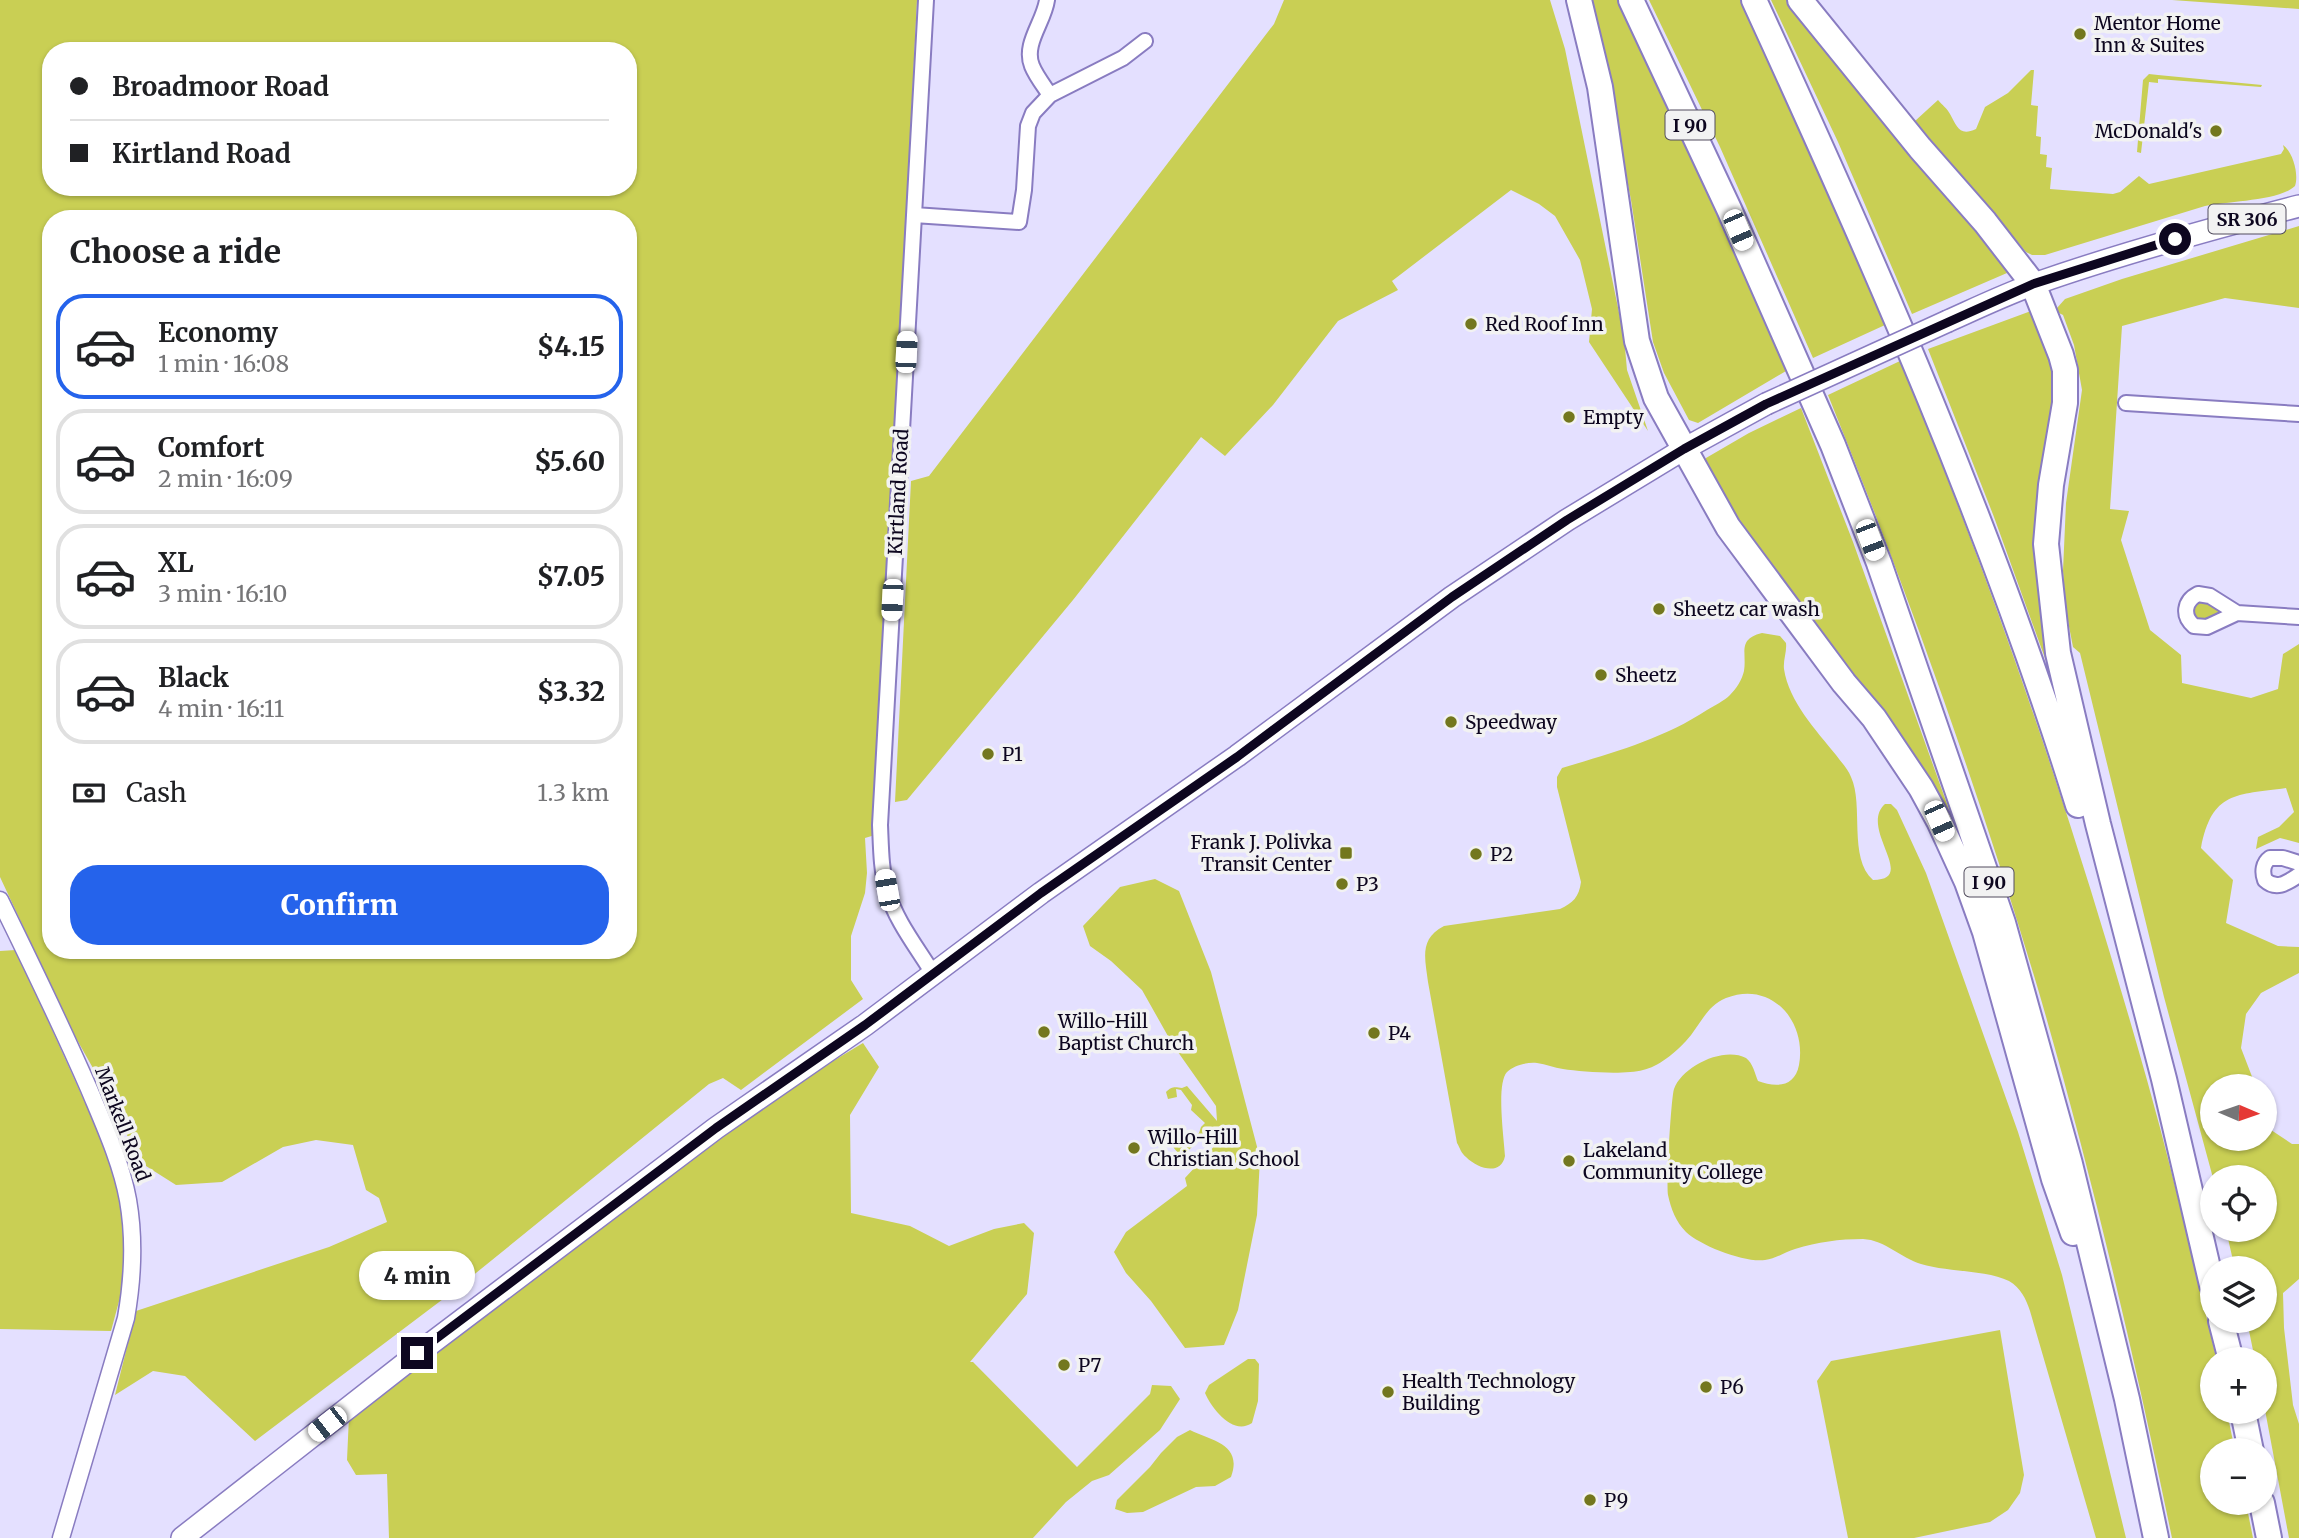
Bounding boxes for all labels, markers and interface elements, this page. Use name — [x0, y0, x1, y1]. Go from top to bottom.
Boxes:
place label: Mentor Home Inn & Suites — [2094, 11, 2221, 57]
marker: Mentor Home Inn & Suites — [2072, 26, 2088, 42]
text: Broadmoor Road — [112, 70, 329, 103]
road number: I 90 — [1666, 110, 1714, 140]
place label: McDonald's — [2095, 119, 2202, 143]
marker: McDonald's — [2208, 123, 2224, 139]
text: Kirtland Road — [112, 137, 291, 170]
road number: SR 306 — [2208, 204, 2286, 233]
car — [1721, 207, 1756, 253]
route start — [2159, 223, 2191, 255]
text: Choose a ride — [70, 232, 281, 272]
place label: Red Roof Inn — [1485, 312, 1604, 336]
icon: car — [74, 315, 137, 378]
text: Economy — [158, 316, 278, 349]
marker: Red Roof Inn — [1463, 316, 1479, 332]
text: $4.15 — [537, 330, 605, 363]
car — [895, 330, 918, 374]
text: 1 min · 16:08 — [158, 349, 289, 378]
place label: Empty — [1583, 405, 1644, 429]
marker: Empty — [1561, 409, 1577, 425]
street label: Kirtland Road — [883, 428, 913, 556]
icon: car — [74, 430, 137, 493]
text: Comfort — [158, 431, 264, 464]
text: $5.60 — [534, 445, 605, 478]
text: 2 min · 16:09 — [158, 464, 293, 493]
car — [1853, 517, 1888, 563]
icon: car — [74, 545, 137, 608]
text: XL — [158, 546, 194, 579]
text: $7.05 — [537, 560, 605, 593]
car — [881, 578, 904, 622]
text: 3 min · 16:10 — [158, 579, 287, 608]
place label: Sheetz car wash — [1673, 597, 1820, 621]
marker: Sheetz car wash — [1651, 601, 1667, 617]
icon: car — [74, 660, 137, 723]
text: Black — [158, 661, 229, 694]
place label: Sheetz — [1615, 663, 1677, 687]
marker: Sheetz — [1593, 667, 1609, 683]
text: $3.32 — [537, 675, 605, 708]
text: 4 min · 16:11 — [158, 694, 284, 723]
place label: Speedway — [1465, 710, 1557, 734]
marker: Speedway — [1443, 714, 1459, 730]
place label: P1 — [1002, 742, 1023, 766]
marker: P1 — [980, 746, 996, 762]
icon: cash — [70, 774, 108, 812]
text: Cash — [126, 776, 187, 809]
text: 1.3 km — [537, 778, 609, 807]
car — [1921, 798, 1958, 844]
place label: Frank J. Polivka Transit Center — [1191, 830, 1332, 876]
place label: P2 — [1490, 842, 1513, 866]
marker: Frank J. Polivka Transit Center — [1338, 845, 1354, 861]
marker: P2 — [1468, 846, 1484, 862]
button: Confirm — [70, 865, 609, 945]
car — [874, 867, 901, 913]
road number: I 90 — [1965, 868, 2014, 897]
place label: P3 — [1356, 872, 1379, 896]
marker: P3 — [1334, 876, 1350, 892]
place label: Willo-Hill Baptist Church — [1057, 1009, 1194, 1055]
place label: P4 — [1388, 1021, 1411, 1045]
marker: Willo-Hill Baptist Church — [1036, 1024, 1052, 1040]
marker: P4 — [1366, 1025, 1382, 1041]
street label: Markell Road — [90, 1063, 156, 1185]
north arrow — [2200, 1074, 2277, 1152]
map controls — [2200, 1074, 2277, 1515]
place label: Willo-Hill Christian School — [1147, 1125, 1300, 1171]
place label: Lakeland Community College — [1583, 1138, 1763, 1184]
marker: Willo-Hill Christian School — [1126, 1140, 1142, 1156]
marker: Lakeland Community College — [1561, 1153, 1577, 1169]
button: locate — [2200, 1165, 2277, 1242]
callout: 4 min — [359, 1252, 475, 1300]
button: layers — [2200, 1256, 2277, 1333]
text: 4 min — [383, 1261, 451, 1290]
route end — [401, 1337, 433, 1369]
button: + — [2200, 1347, 2277, 1424]
place label: P7 — [1078, 1353, 1101, 1377]
marker: P7 — [1056, 1357, 1072, 1373]
place label: Health Technology Building — [1402, 1369, 1575, 1415]
place label: P6 — [1720, 1375, 1744, 1399]
marker: P6 — [1698, 1379, 1714, 1395]
marker: Health Technology Building — [1380, 1384, 1396, 1400]
car — [304, 1403, 351, 1445]
button: − — [2200, 1438, 2277, 1515]
place label: P9 — [1604, 1488, 1628, 1512]
marker: P9 — [1582, 1492, 1598, 1508]

